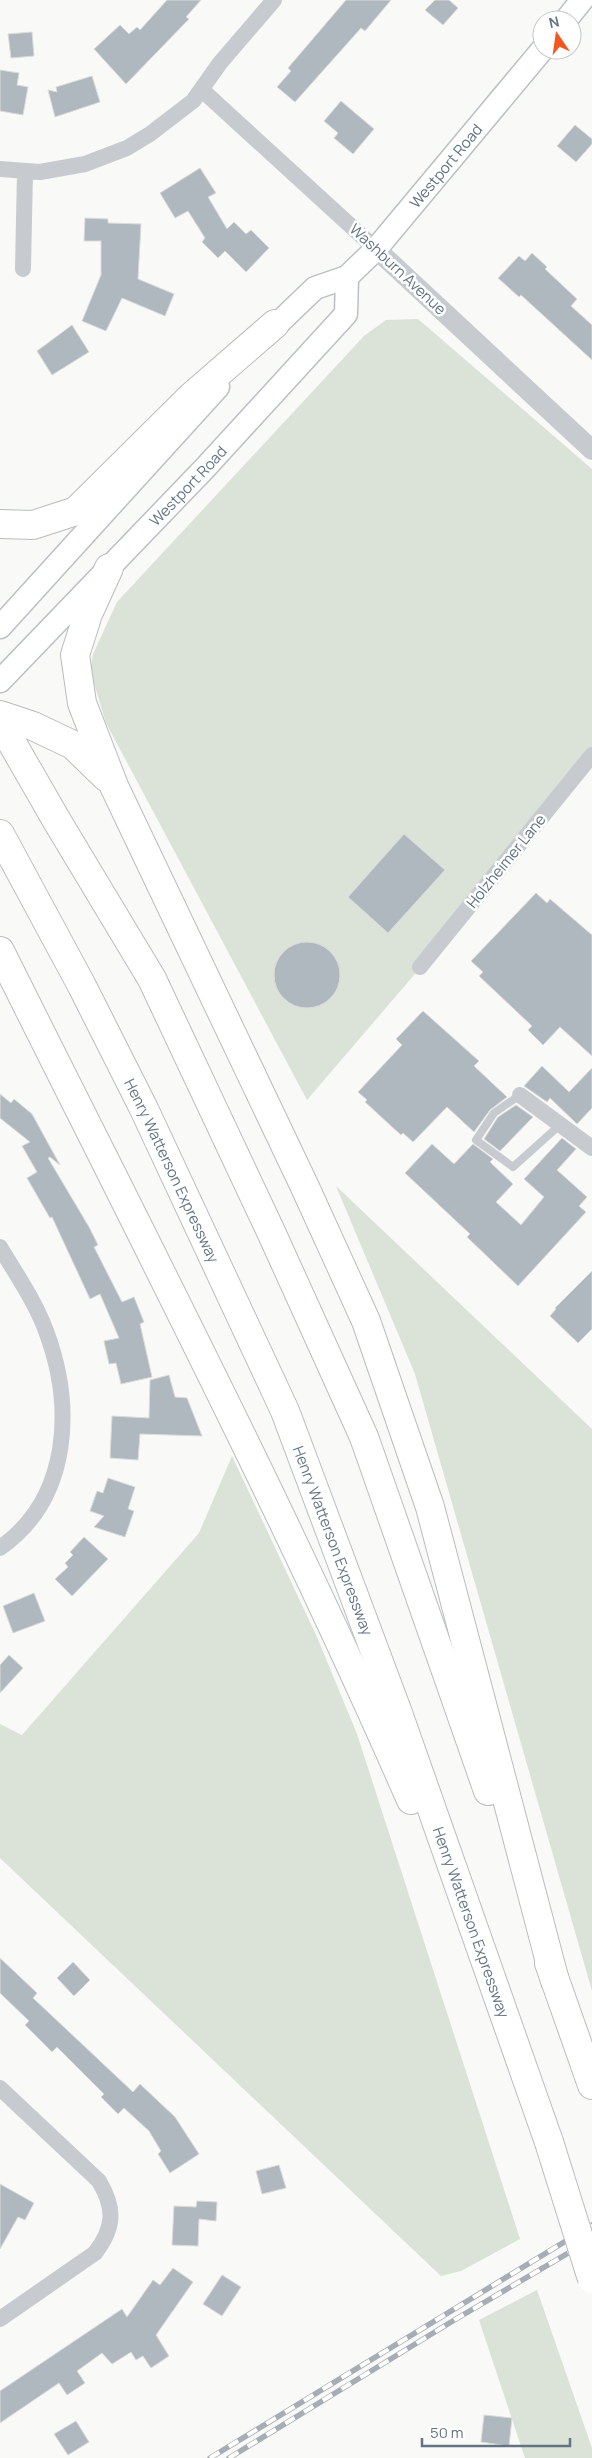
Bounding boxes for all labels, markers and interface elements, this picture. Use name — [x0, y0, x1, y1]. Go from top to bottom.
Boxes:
north arrow — [532, 10, 582, 60]
text: N — [547, 11, 561, 32]
street label: Westport Road — [404, 119, 487, 212]
street label: Washburn Avenue — [345, 219, 451, 319]
street label: Westport Road — [144, 441, 231, 530]
street label: Holzheimer Lane — [462, 809, 551, 912]
street label: Henry Watterson Expressway — [120, 1075, 225, 1266]
street label: Henry Watterson Expressway — [288, 1443, 379, 1638]
street label: Henry Watterson Expressway — [428, 1824, 515, 2021]
scale bar — [422, 2416, 570, 2448]
text: 50 m — [430, 2422, 464, 2443]

